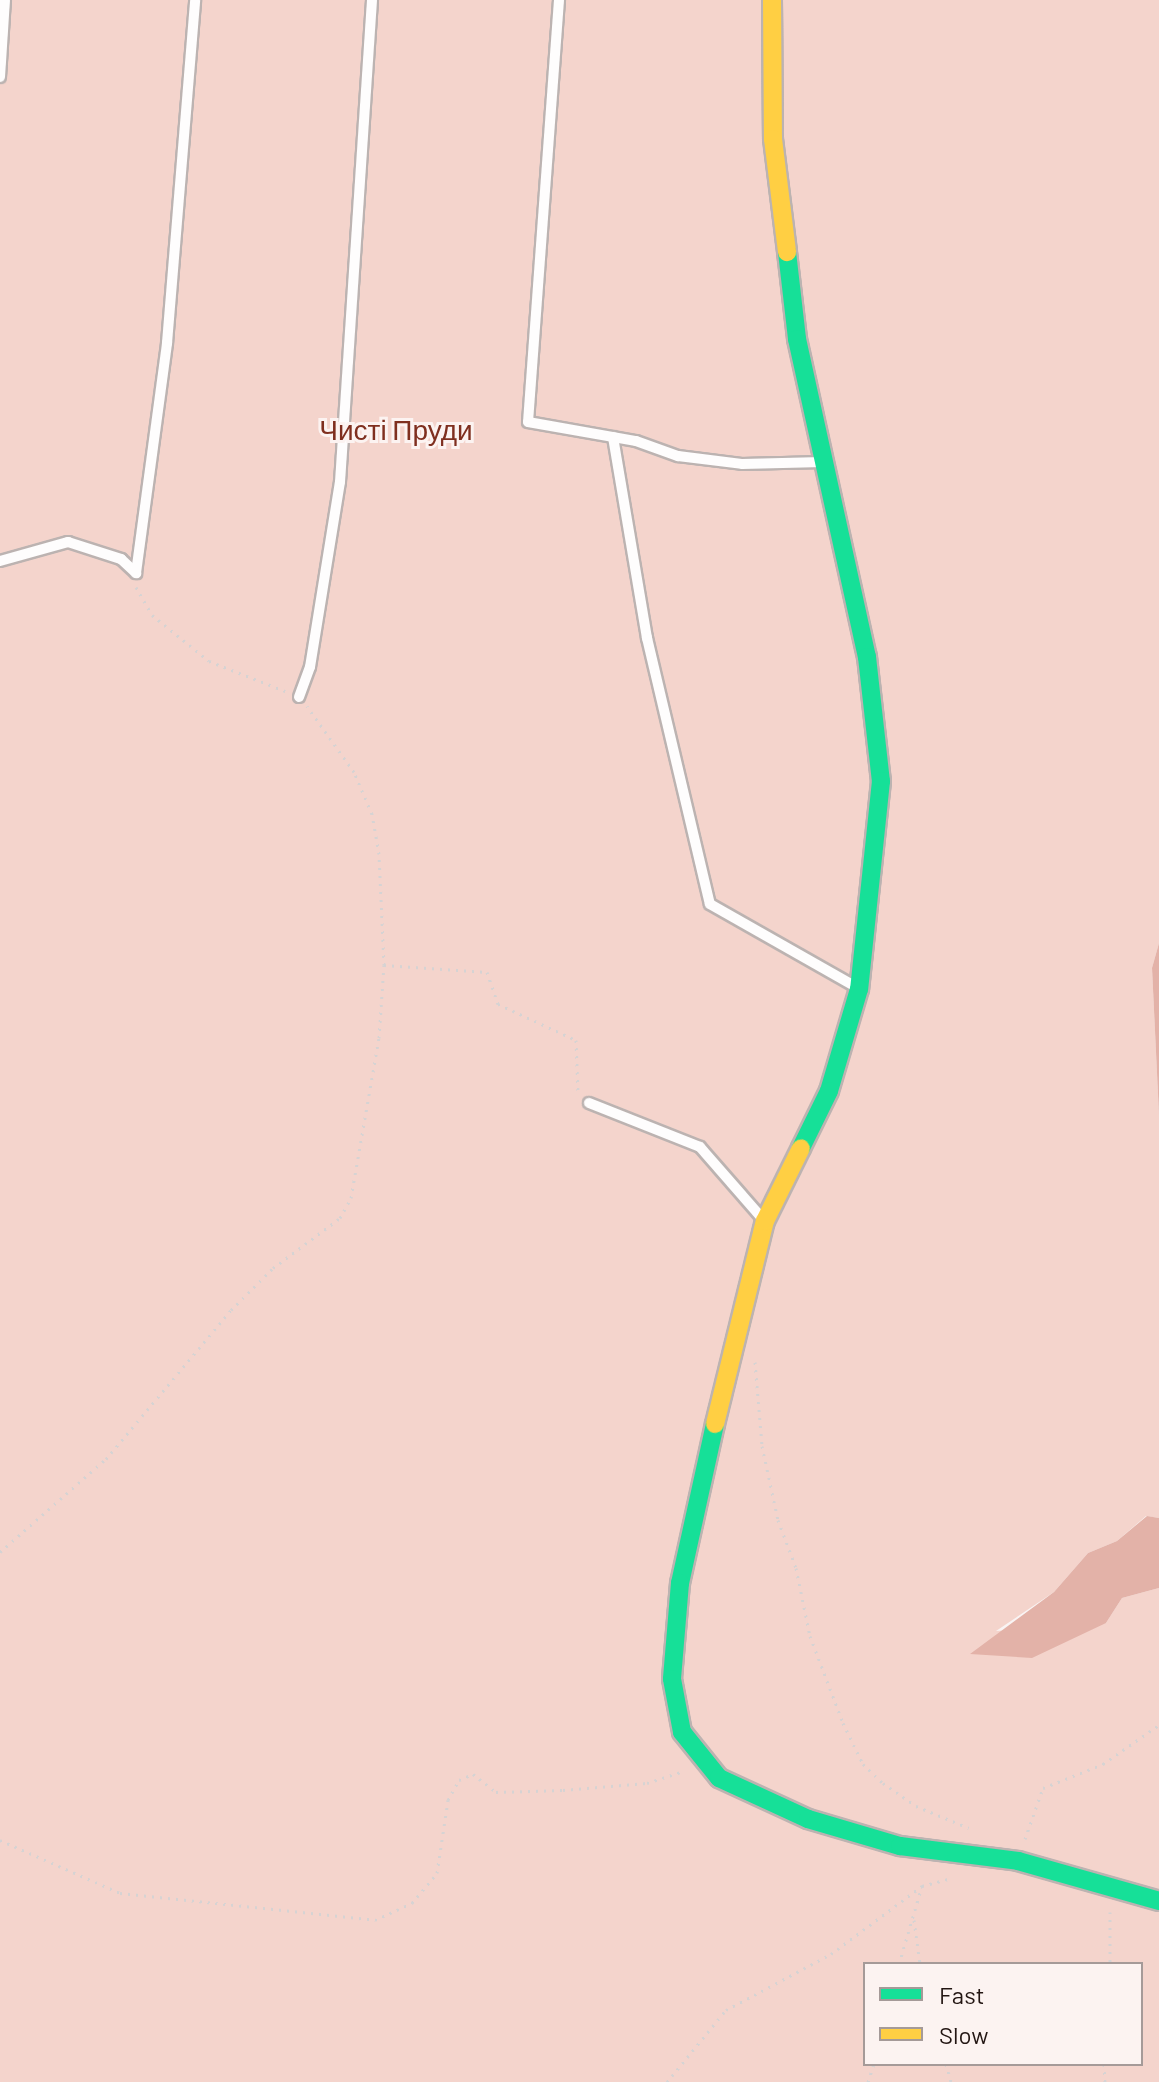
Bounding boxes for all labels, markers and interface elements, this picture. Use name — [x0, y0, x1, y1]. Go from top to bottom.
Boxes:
park label: Чисті Пруди — [319, 412, 473, 446]
legend — [863, 1962, 1143, 2066]
text: Fast — [939, 1980, 984, 2009]
text: Slow — [939, 2020, 988, 2049]

